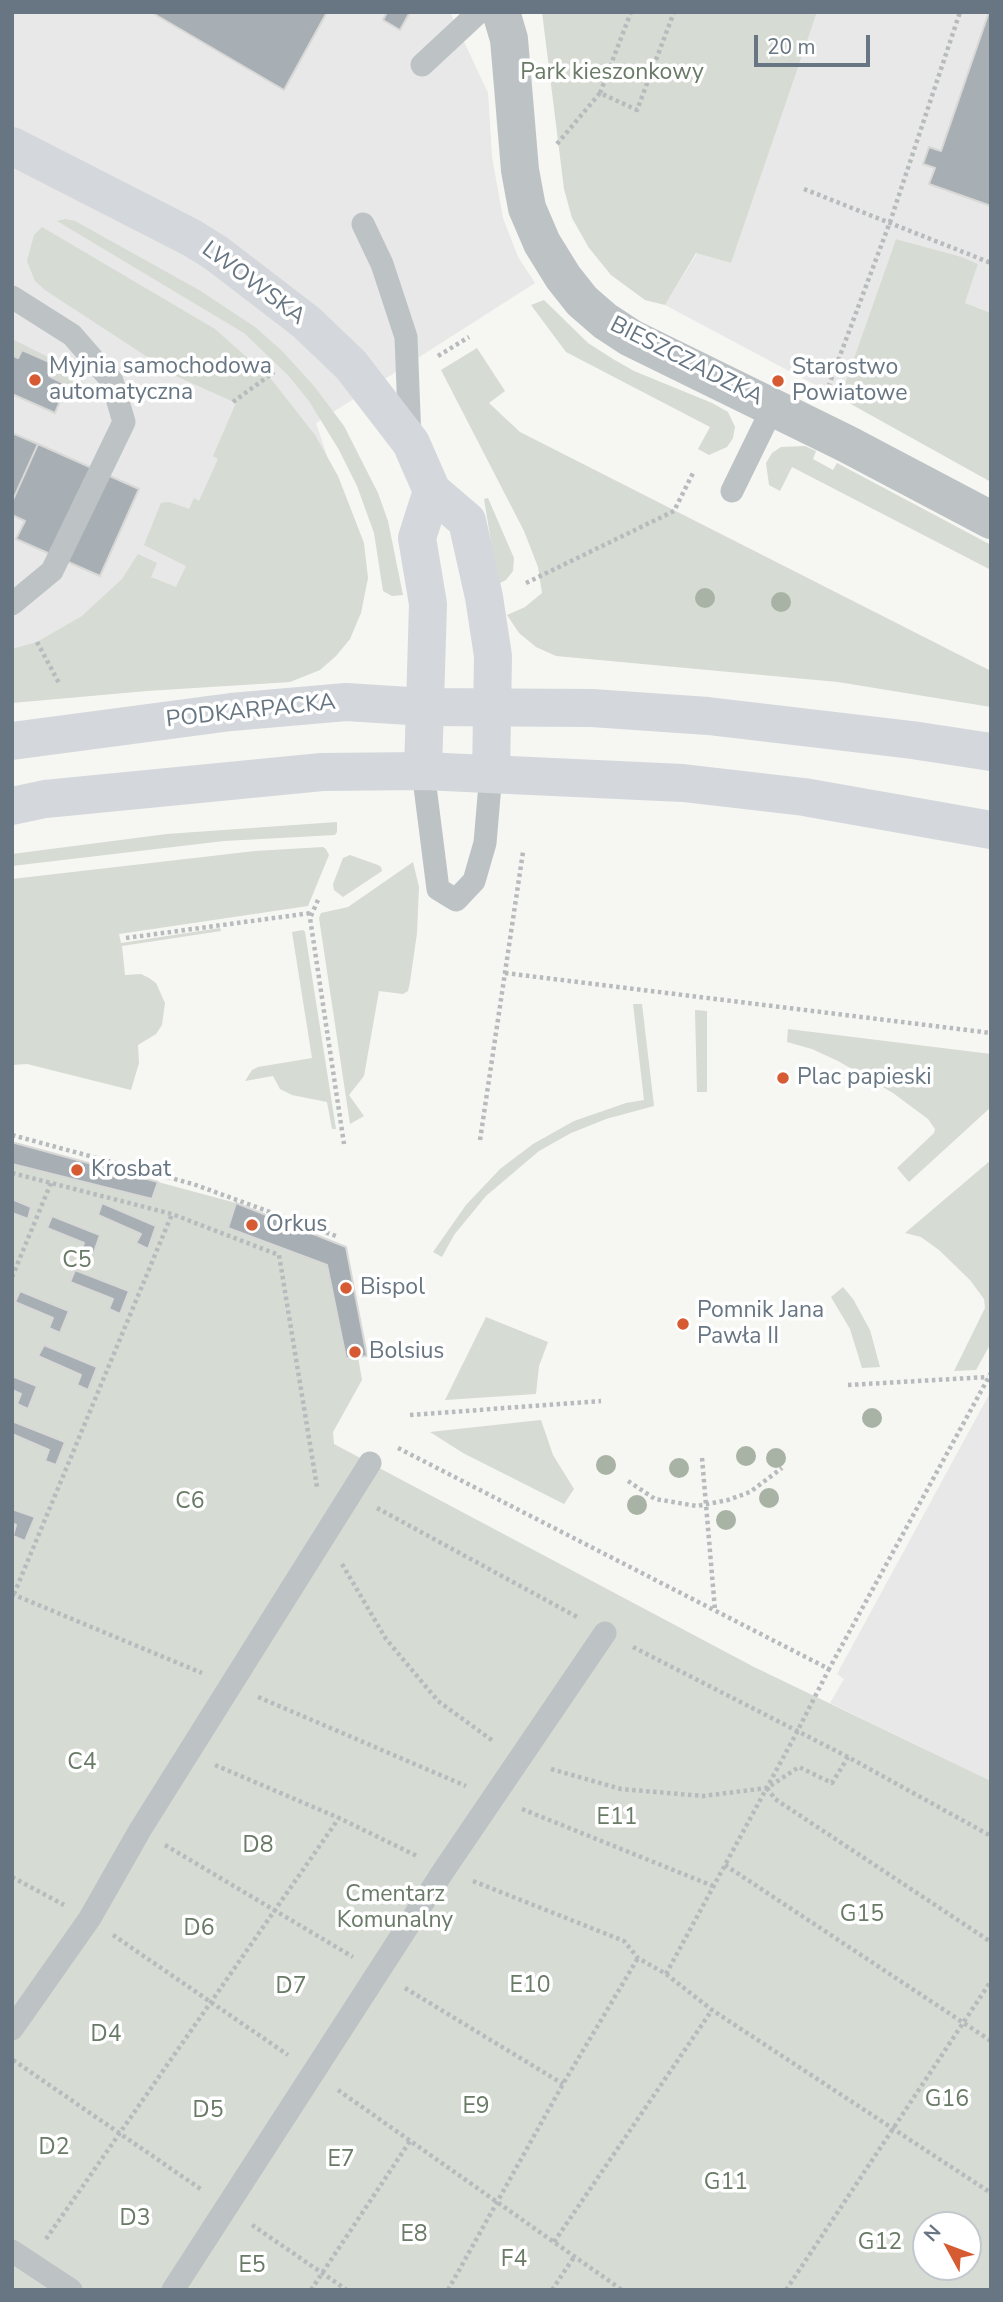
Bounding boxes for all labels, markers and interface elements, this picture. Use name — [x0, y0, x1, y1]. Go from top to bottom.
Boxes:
scale bar — [758, 21, 874, 65]
text: 20 m — [767, 33, 816, 61]
park label: Park kieszonkowy — [520, 59, 704, 87]
street label: LWOWSKA — [196, 236, 310, 332]
street label: BIESZCZADZKA — [605, 312, 767, 412]
place label: Myjnia samochodowa automatyczna — [49, 353, 272, 407]
place label: Starostwo Powiatowe — [792, 354, 907, 408]
marker: Myjnia samochodowa automatyczna — [27, 372, 43, 388]
marker: Starostwo Powiatowe — [770, 373, 786, 389]
street label: PODKARPACKA — [165, 689, 337, 735]
place label: Plac papieski — [797, 1064, 932, 1092]
marker: Plac papieski — [775, 1070, 791, 1086]
place label: Krosbat — [91, 1156, 171, 1184]
marker: Krosbat — [69, 1162, 85, 1178]
place label: Orkus — [266, 1211, 327, 1239]
marker: Orkus — [244, 1217, 260, 1233]
park label: C5 — [62, 1247, 92, 1275]
place label: Bispol — [360, 1274, 425, 1302]
marker: Bispol — [338, 1280, 354, 1296]
place label: Pomnik Jana Pawła II — [697, 1297, 824, 1351]
marker: Pomnik Jana Pawła II — [675, 1316, 691, 1332]
place label: Bolsius — [369, 1338, 444, 1366]
marker: Bolsius — [347, 1344, 363, 1360]
park label: C6 — [175, 1488, 205, 1516]
park label: C4 — [67, 1749, 97, 1777]
park label: E11 — [596, 1804, 638, 1832]
park label: D8 — [243, 1832, 273, 1860]
park label: Cmentarz Komunalny — [337, 1881, 453, 1935]
park label: G15 — [840, 1901, 884, 1929]
park label: D6 — [184, 1915, 214, 1943]
park label: E10 — [509, 1972, 551, 2000]
park label: D7 — [276, 1973, 306, 2001]
park label: D4 — [91, 2021, 121, 2049]
park label: G16 — [925, 2086, 969, 2114]
park label: E9 — [462, 2093, 490, 2121]
park label: D5 — [193, 2097, 223, 2125]
park label: D2 — [39, 2134, 69, 2162]
park label: E7 — [327, 2146, 355, 2174]
park label: G11 — [704, 2169, 748, 2197]
park label: D3 — [120, 2205, 150, 2233]
north arrow — [912, 2211, 982, 2281]
text: N — [918, 2220, 947, 2247]
park label: E8 — [400, 2221, 428, 2249]
park label: G12 — [858, 2229, 902, 2257]
park label: F4 — [501, 2246, 527, 2274]
park label: E5 — [238, 2252, 266, 2280]

